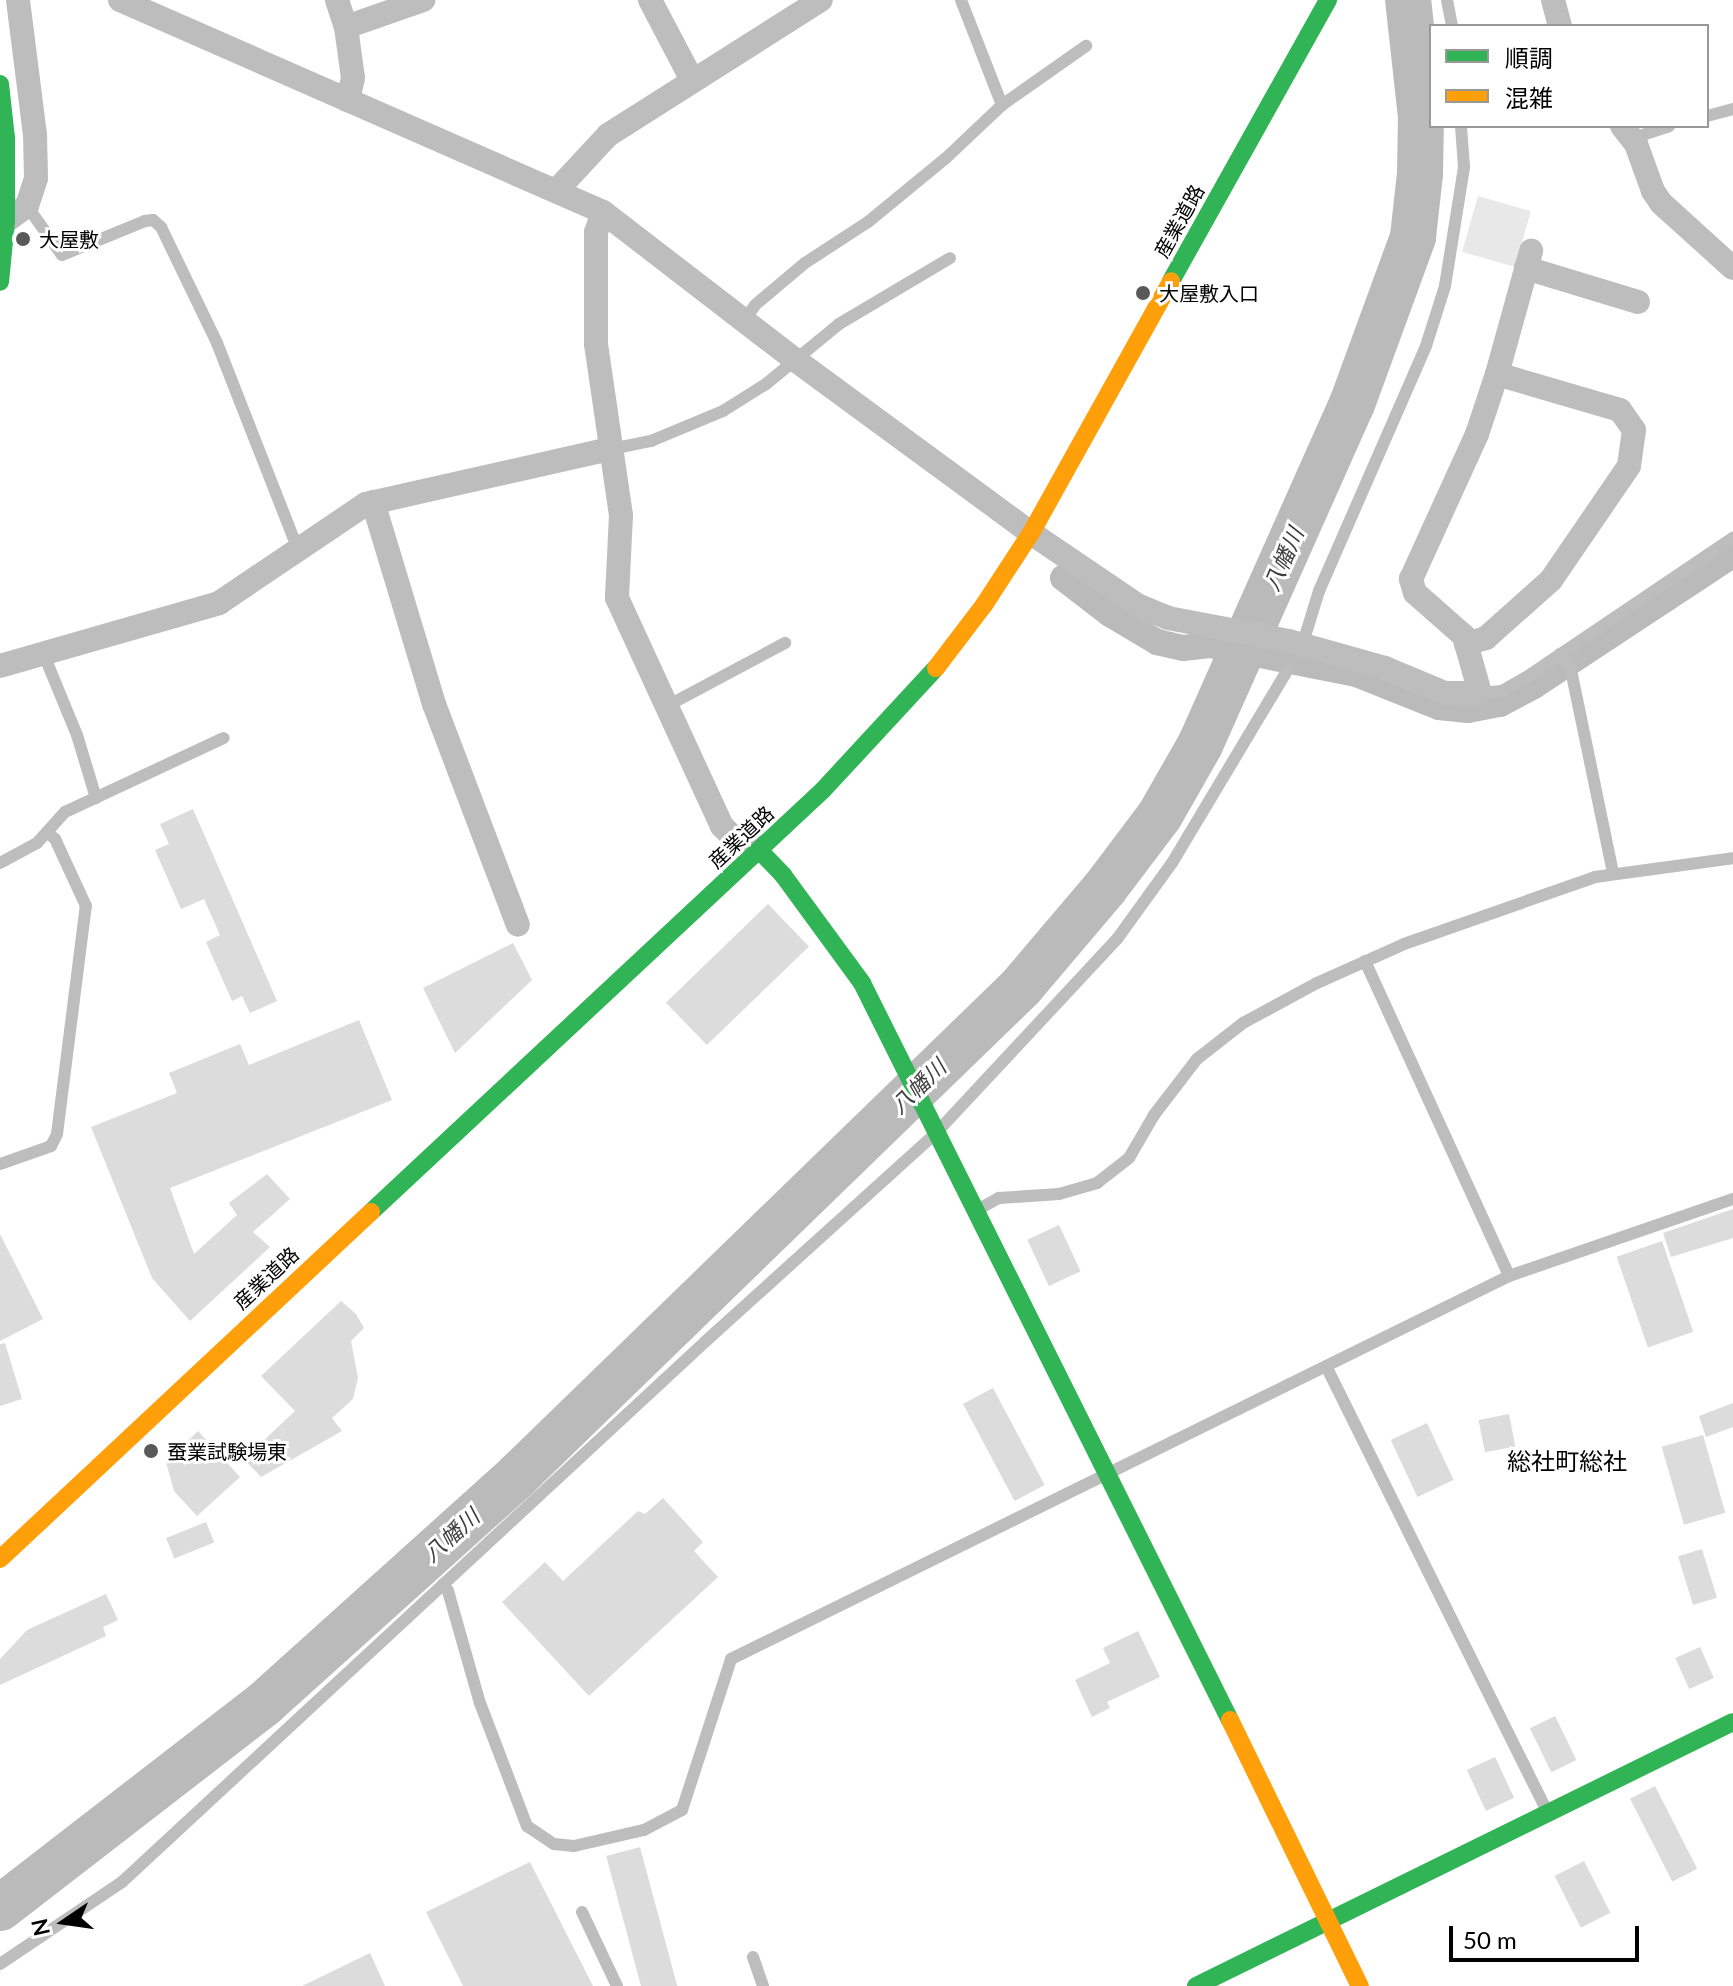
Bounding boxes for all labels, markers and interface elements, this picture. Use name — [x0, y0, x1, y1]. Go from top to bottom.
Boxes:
legend — [1429, 24, 1709, 128]
text: 順調 — [1505, 43, 1553, 72]
text: 混雑 — [1505, 83, 1553, 112]
street label: 産業道路 — [1149, 180, 1209, 262]
place label: 大屋敷 — [39, 227, 99, 251]
marker: 大屋敷 — [14, 230, 32, 248]
place label: 大屋敷入口 — [1159, 281, 1259, 305]
marker: 大屋敷入口 — [1134, 284, 1152, 302]
water label: 八幡川 — [1258, 523, 1308, 595]
street label: 産業道路 — [704, 801, 778, 873]
water label: 八幡川 — [885, 1054, 951, 1118]
street label: 産業道路 — [229, 1242, 303, 1314]
place label: 蚕業試験場東 — [167, 1439, 287, 1463]
marker: 蚕業試験場東 — [142, 1442, 160, 1460]
district label: 総社町総社 — [1507, 1447, 1627, 1475]
water label: 八幡川 — [418, 1503, 484, 1567]
north arrow — [24, 1882, 104, 1962]
scale bar — [1453, 1910, 1643, 1960]
text: N — [25, 1916, 55, 1939]
text: 50 m — [1463, 1925, 1517, 1954]

